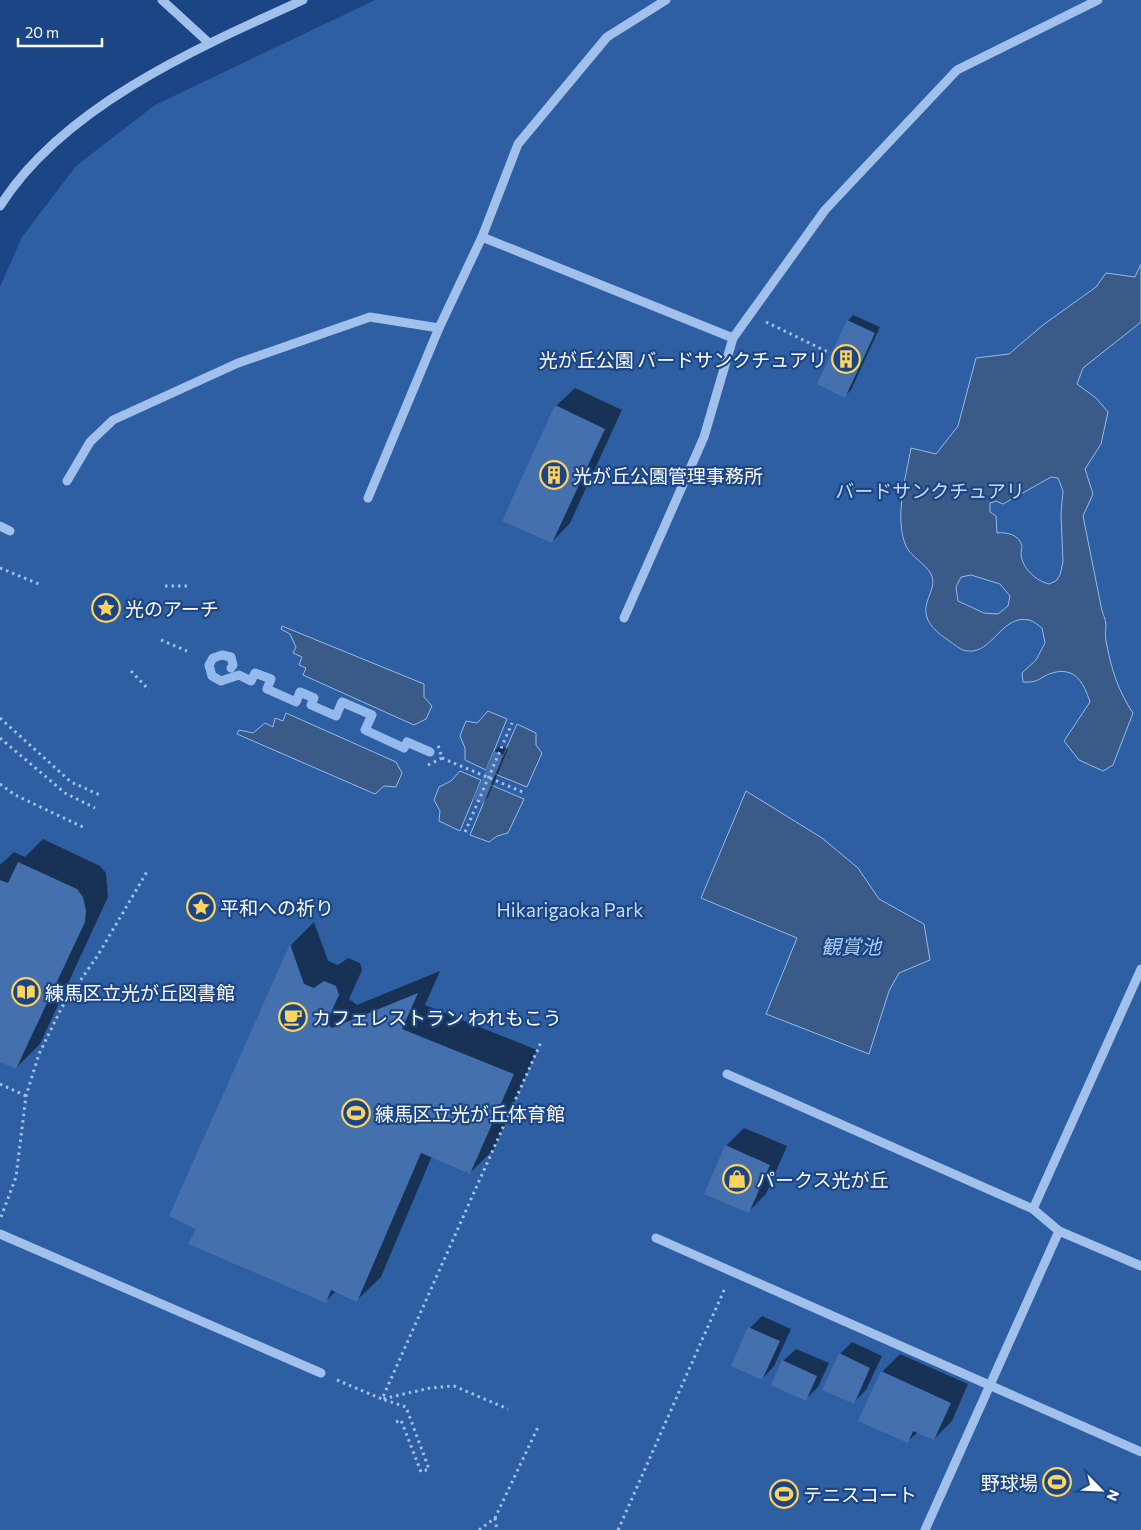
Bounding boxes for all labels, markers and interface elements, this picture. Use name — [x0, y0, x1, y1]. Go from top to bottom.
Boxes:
scale bar — [18, 15, 101, 47]
text: 20 m — [25, 23, 59, 41]
building icon: 光が丘公園 バードサンクチュアリ — [831, 344, 861, 374]
place label: 光が丘公園 バードサンクチュアリ — [539, 348, 827, 371]
building icon: 光が丘公園管理事務所 — [539, 460, 569, 490]
place label: 光が丘公園管理事務所 — [573, 464, 763, 487]
park label: バードサンクチュアリ — [835, 479, 1025, 502]
place icon: 光のアーチ — [91, 593, 121, 623]
place label: 光のアーチ — [125, 597, 219, 620]
place icon: 平和への祈り — [186, 892, 216, 922]
place label: 平和への祈り — [220, 896, 334, 919]
park label: Hikarigaoka Park — [497, 898, 643, 921]
water label: 観賞池 — [821, 934, 883, 958]
library icon: 練馬区立光が丘図書館 — [11, 977, 41, 1007]
place label: 練馬区立光が丘図書館 — [45, 981, 235, 1004]
cafe icon: カフェレストラン われもこう — [278, 1002, 308, 1032]
place label: カフェレストラン われもこう — [312, 1006, 562, 1029]
sports icon: 練馬区立光が丘体育館 — [341, 1098, 371, 1128]
place label: 練馬区立光が丘体育館 — [375, 1102, 565, 1125]
shop icon: パークス光が丘 — [722, 1164, 752, 1194]
place label: パークス光が丘 — [756, 1168, 888, 1191]
north arrow — [1076, 1465, 1126, 1515]
sports icon: 野球場 — [1042, 1467, 1072, 1497]
place label: 野球場 — [981, 1471, 1038, 1494]
sports icon: テニスコート — [769, 1479, 799, 1509]
place label: テニスコート — [803, 1483, 917, 1506]
text: N — [1103, 1487, 1123, 1504]

